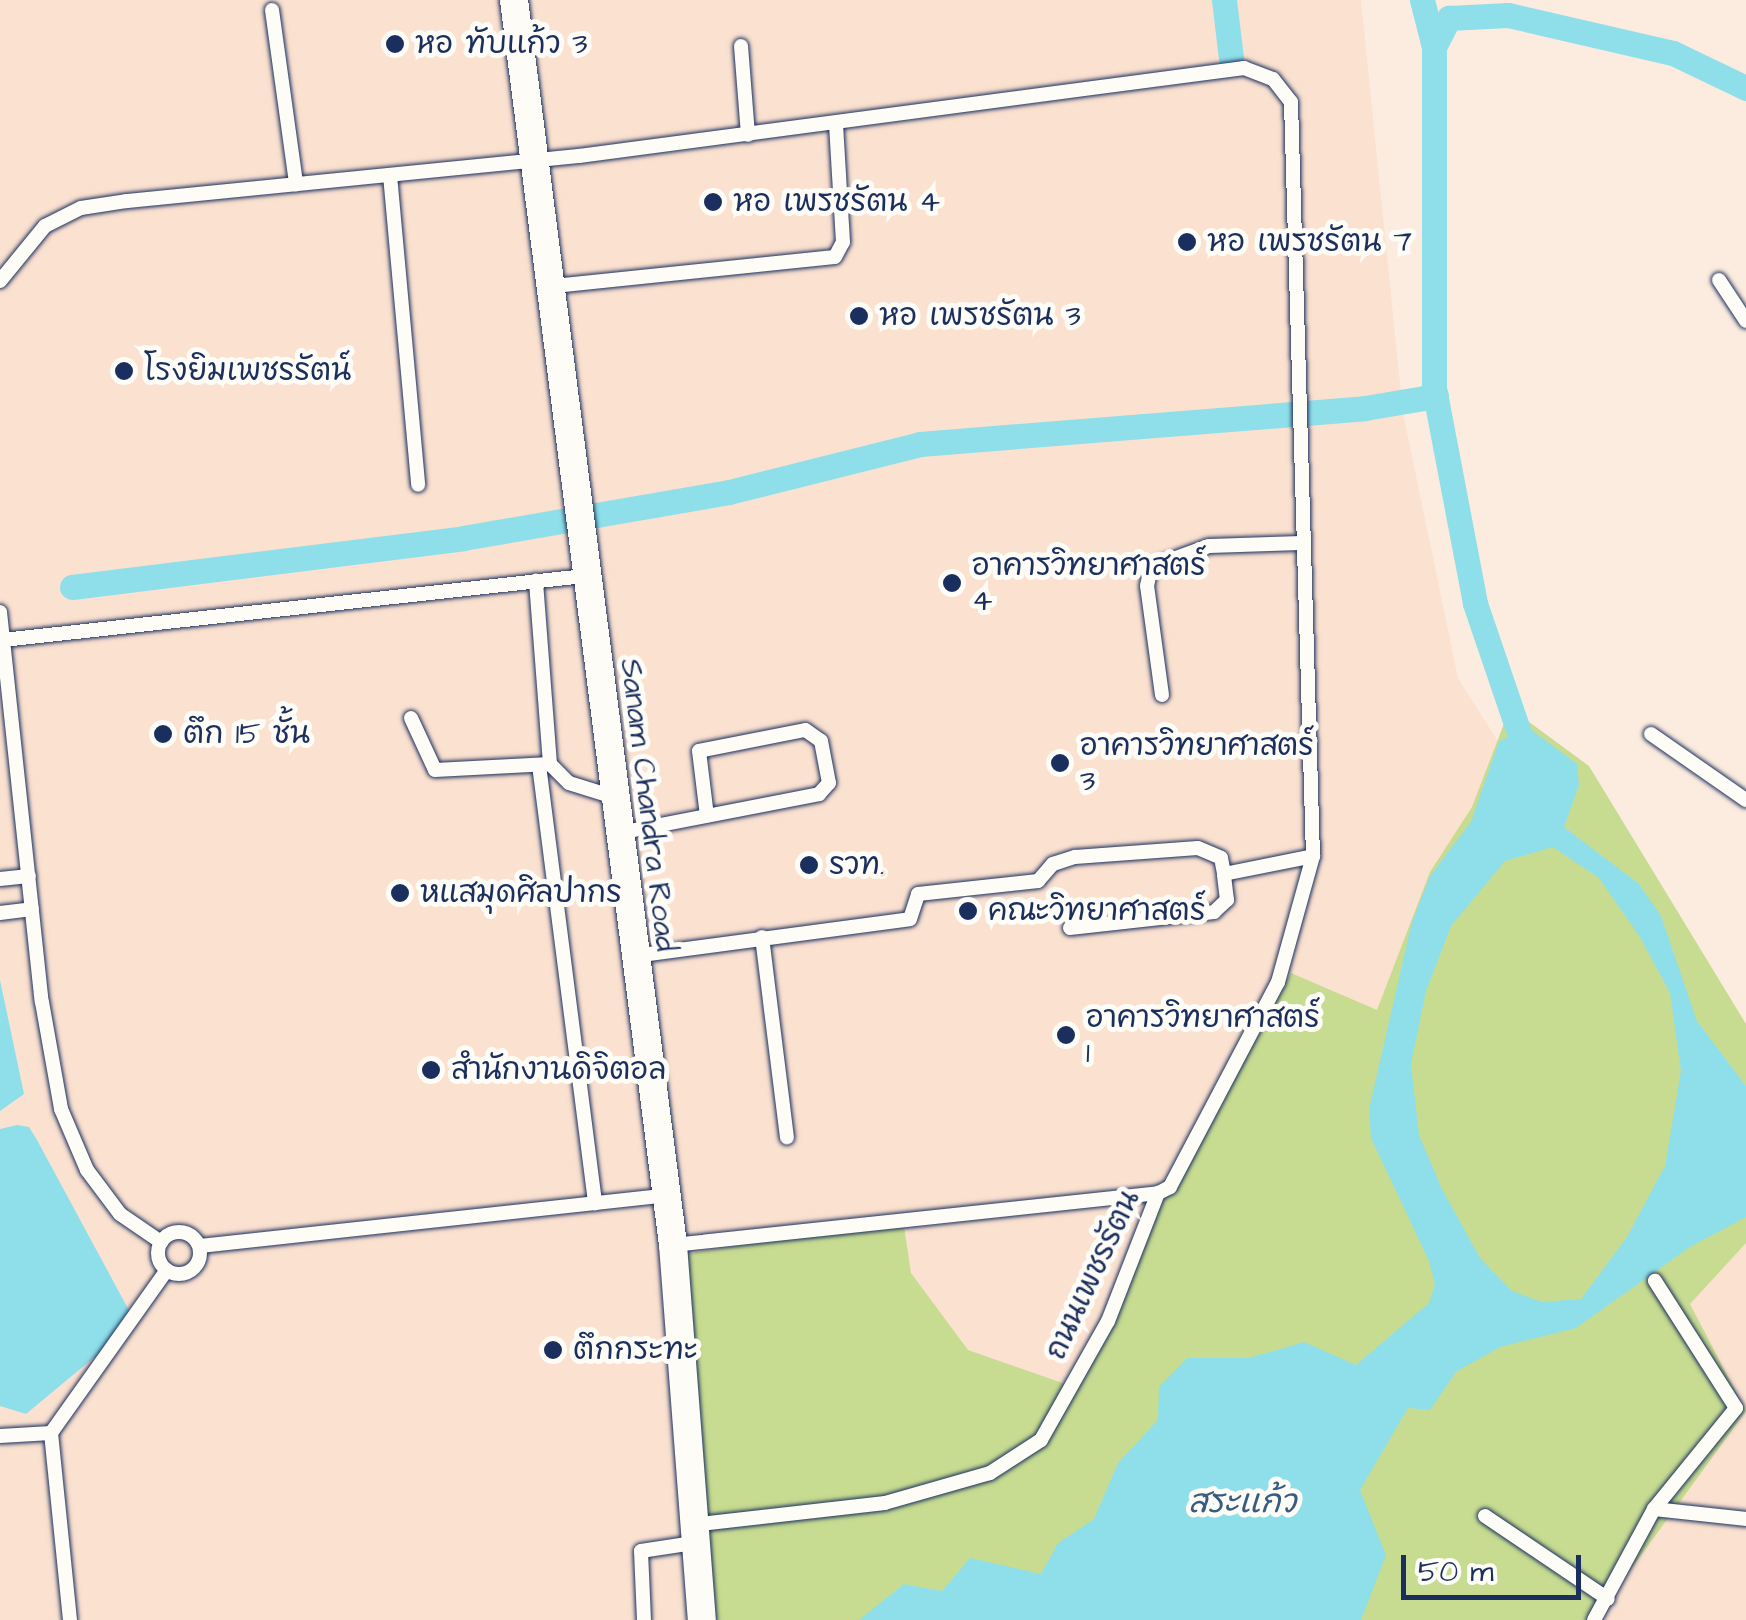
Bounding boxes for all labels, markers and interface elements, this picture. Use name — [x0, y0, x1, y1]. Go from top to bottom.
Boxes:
place label: หอ ทับแก้ว 3 — [415, 26, 588, 62]
marker: หอ ทับแก้ว 3 — [384, 33, 406, 55]
place label: หอ เพรชรัตน 4 — [733, 184, 940, 220]
marker: หอ เพรชรัตน 4 — [702, 191, 724, 213]
place label: หอ เพรชรัตน 7 — [1207, 224, 1412, 260]
marker: หอ เพรชรัตน 7 — [1176, 231, 1198, 253]
place label: หอ เพรชรัตน 3 — [879, 298, 1081, 334]
marker: หอ เพรชรัตน 3 — [848, 305, 870, 327]
place label: โรงยิมเพชรรัตน์ — [144, 353, 351, 389]
marker: โรงยิมเพชรรัตน์ — [113, 360, 135, 382]
place label: อาคารวิทยาศาสตร์ 4 — [972, 548, 1206, 618]
marker: อาคารวิทยาศาสตร์ 4 — [941, 572, 963, 594]
street label: Sanam Chandra Road — [612, 657, 684, 953]
place label: ตึก 15 ชั้น — [183, 716, 310, 752]
marker: ตึก 15 ชั้น — [152, 723, 174, 745]
place label: อาคารวิทยาศาสตร์ 3 — [1080, 728, 1314, 798]
marker: อาคารวิทยาศาสตร์ 3 — [1049, 752, 1071, 774]
place label: รวท. — [829, 847, 884, 883]
marker: รวท. — [798, 854, 820, 876]
place label: หแสมุดศิลปากร — [420, 875, 622, 911]
marker: หแสมุดศิลปากร — [389, 882, 411, 904]
place label: คณะวิทยาศาสตร์ — [988, 893, 1206, 929]
marker: คณะวิทยาศาสตร์ — [957, 900, 979, 922]
place label: อาคารวิทยาศาสตร์ 1 — [1086, 1000, 1320, 1070]
marker: อาคารวิทยาศาสตร์ 1 — [1055, 1024, 1077, 1046]
place label: สำนักงานดิจิตอล — [451, 1052, 666, 1088]
marker: สำนักงานดิจิตอล — [420, 1059, 442, 1081]
street label: ถนนเพชรรัตน — [1038, 1185, 1148, 1365]
place label: ตึกกระทะ — [573, 1332, 698, 1368]
marker: ตึกกระทะ — [542, 1339, 564, 1361]
water label: สระแก้ว — [1188, 1484, 1296, 1522]
scale bar — [1406, 1535, 1586, 1597]
text: 50 m — [1418, 1551, 1494, 1593]

